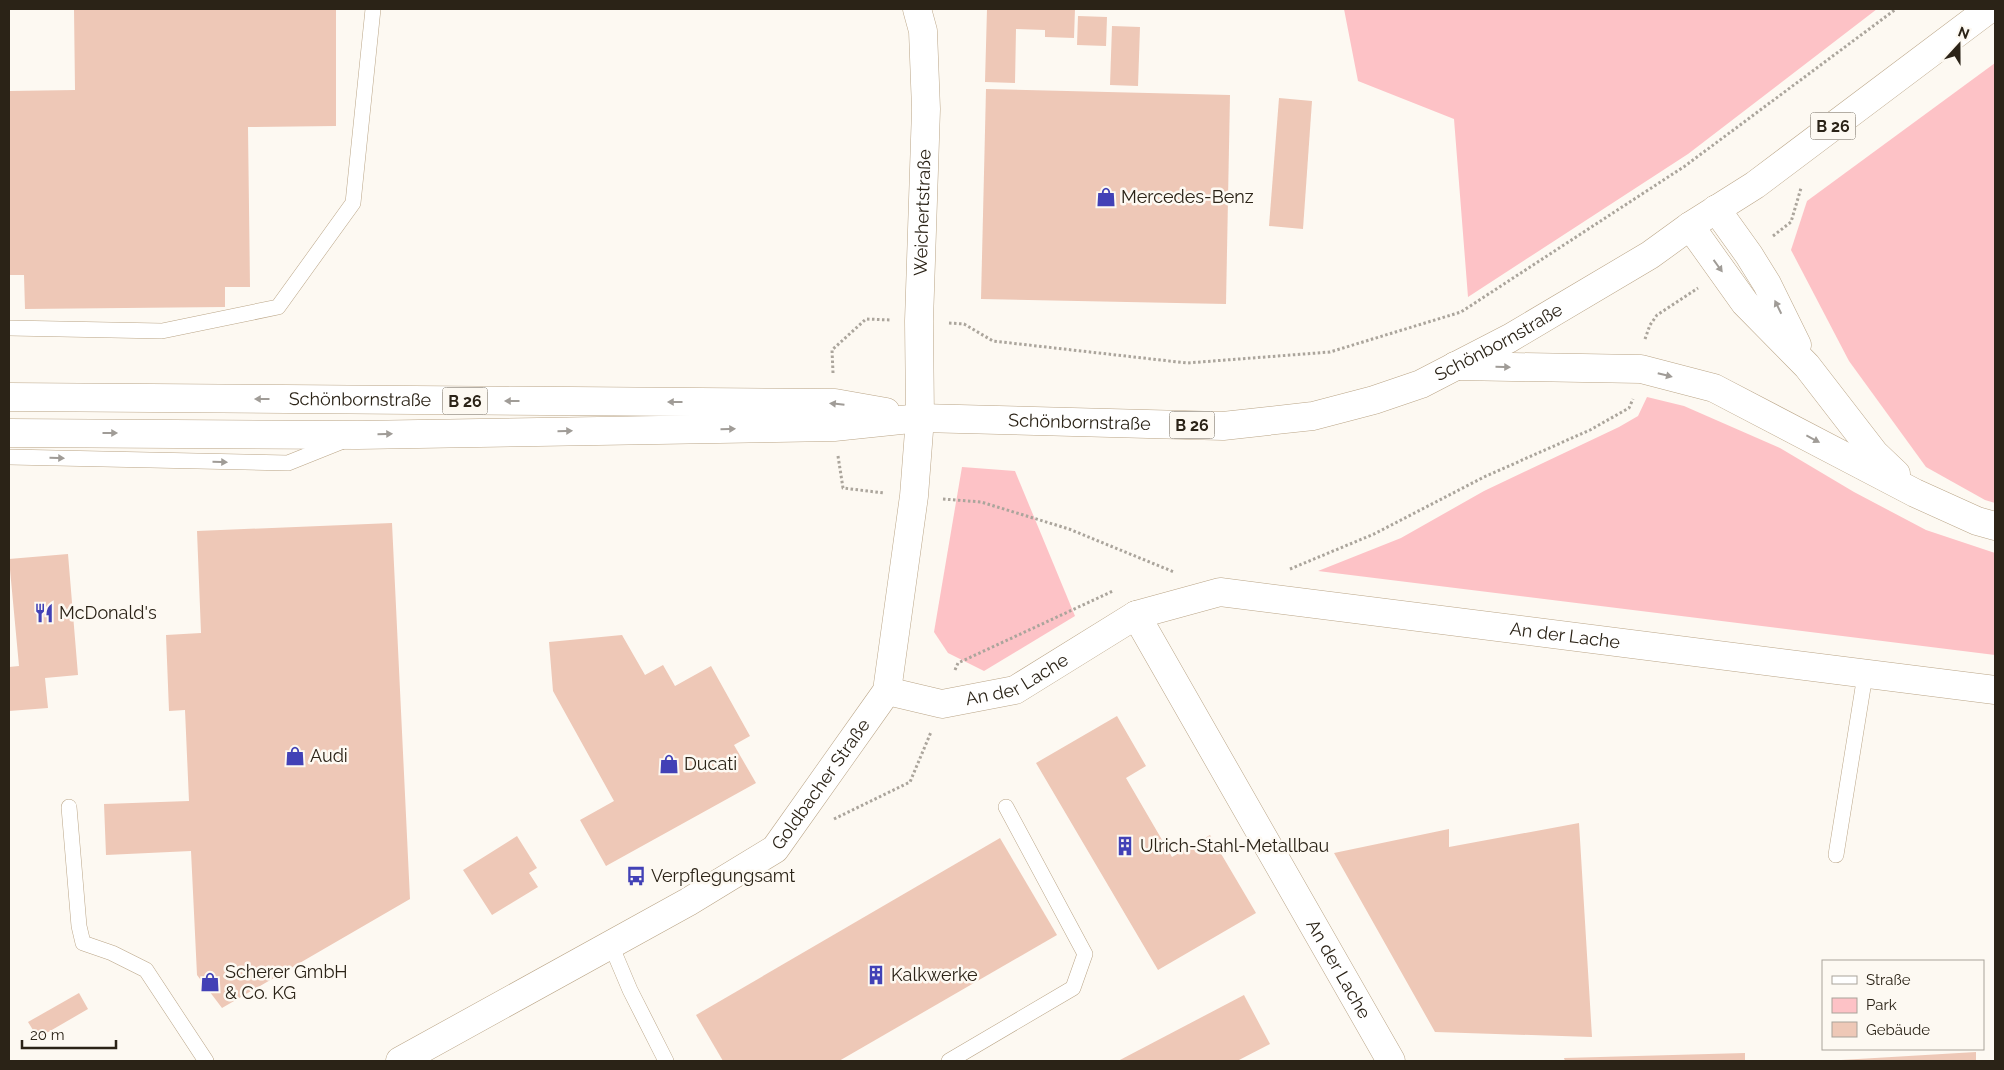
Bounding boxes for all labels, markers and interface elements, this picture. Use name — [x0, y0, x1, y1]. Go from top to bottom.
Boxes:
north arrow — [1934, 20, 1984, 70]
text: N — [1956, 23, 1972, 42]
road number: B 26 — [1810, 112, 1856, 140]
street label: Weichertstraße — [909, 149, 935, 276]
shop icon: Mercedes-Benz — [1095, 186, 1117, 208]
place label: Mercedes-Benz — [1121, 186, 1254, 207]
one-way arrow — [1713, 259, 1723, 273]
street label: Schönbornstraße — [1431, 298, 1566, 385]
one-way arrow — [1774, 299, 1783, 314]
one-way arrow — [1496, 363, 1512, 371]
one-way arrow — [1657, 371, 1672, 379]
street label: Schönbornstraße — [289, 388, 432, 410]
road number: B 26 — [442, 388, 488, 414]
one-way arrow — [254, 395, 270, 403]
one-way arrow — [504, 397, 520, 405]
one-way arrow — [667, 398, 683, 406]
one-way arrow — [829, 400, 845, 408]
street label: Schönbornstraße — [1008, 409, 1151, 434]
road number: B 26 — [1170, 412, 1214, 438]
one-way arrow — [720, 424, 736, 432]
one-way arrow — [557, 427, 573, 435]
one-way arrow — [102, 429, 118, 437]
one-way arrow — [377, 430, 393, 438]
one-way arrow — [1806, 435, 1820, 444]
one-way arrow — [50, 454, 66, 462]
one-way arrow — [212, 458, 228, 466]
restaurant icon: McDonald's — [33, 602, 55, 624]
place label: McDonald's — [59, 602, 157, 623]
street label: An der Lache — [1509, 618, 1622, 653]
street label: An der Lache — [964, 649, 1072, 709]
street label: Goldbacher Straße — [767, 714, 874, 854]
shop icon: Audi — [284, 745, 306, 767]
place label: Audi — [310, 745, 348, 766]
shop icon: Ducati — [658, 753, 680, 775]
place label: Ducati — [684, 753, 737, 774]
building icon: Ulrich-Stahl-Metallbau — [1114, 835, 1136, 857]
place label: Ulrich-Stahl-Metallbau — [1140, 835, 1329, 856]
bus stop icon: Verpflegungsamt — [625, 865, 647, 887]
place label: Verpflegungsamt — [651, 865, 795, 886]
street label: An der Lache — [1302, 916, 1376, 1023]
legend — [1822, 960, 1984, 1050]
place label: Scherer GmbH & Co. KG — [225, 961, 348, 1003]
building icon: Kalkwerke — [865, 964, 887, 986]
place label: Kalkwerke — [891, 964, 978, 985]
shop icon: Scherer GmbH & Co. KG — [199, 971, 221, 993]
text: Straße — [1866, 971, 1911, 989]
text: Park — [1866, 996, 1897, 1014]
scale bar — [22, 1018, 116, 1050]
text: Gebäude — [1866, 1021, 1930, 1039]
text: 20 m — [30, 1026, 65, 1044]

